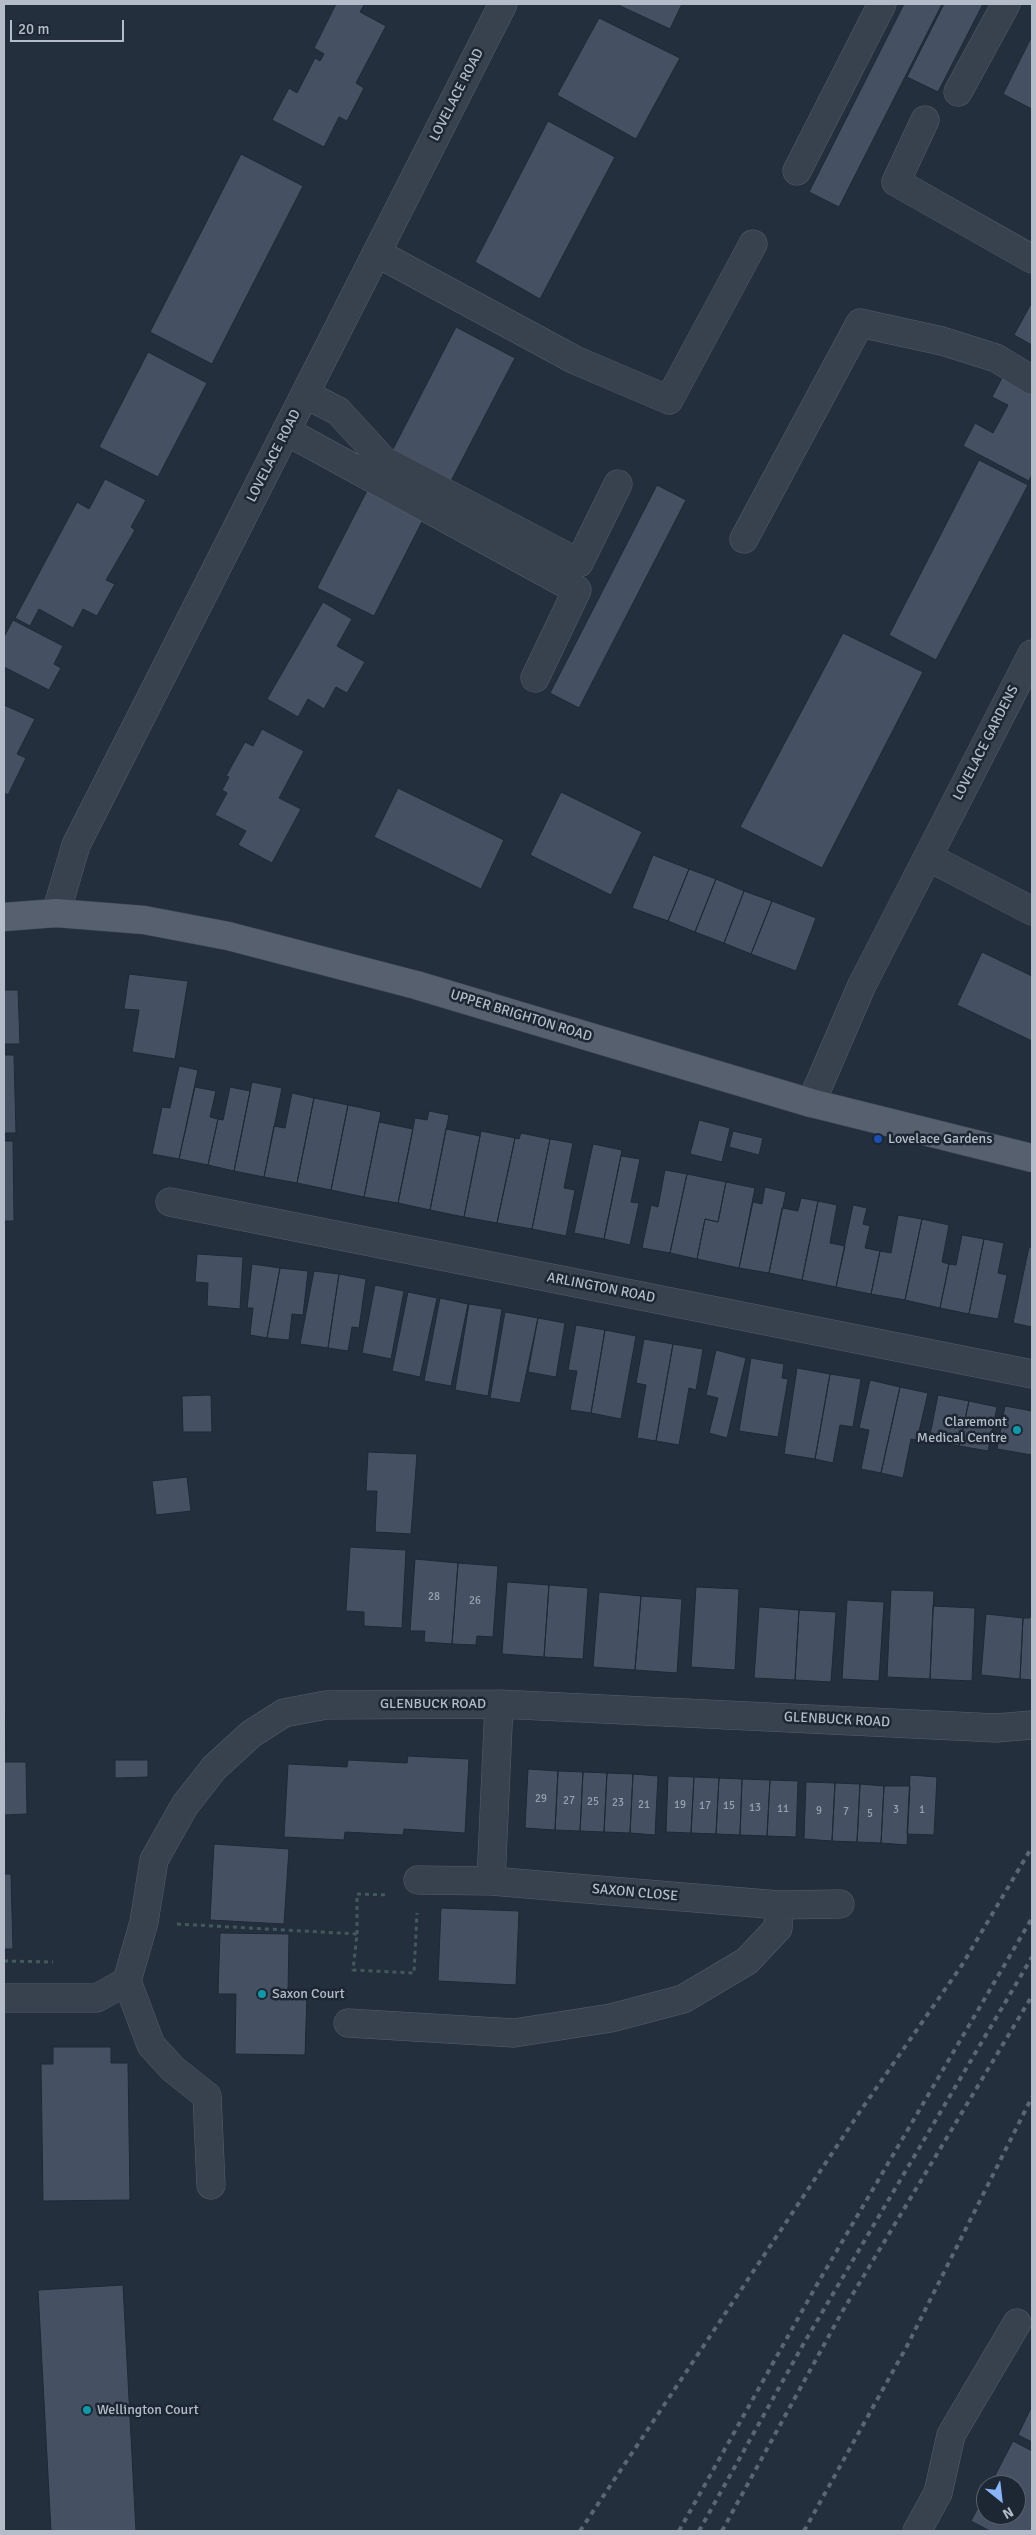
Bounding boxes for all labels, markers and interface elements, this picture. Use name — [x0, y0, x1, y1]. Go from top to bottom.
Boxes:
scale bar — [12, 10, 126, 42]
text: 20 m — [18, 20, 49, 38]
street label: LOVELACE ROAD — [426, 46, 488, 144]
street label: LOVELACE ROAD — [243, 407, 305, 505]
street label: LOVELACE GARDENS — [950, 683, 1022, 803]
street label: UPPER BRIGHTON ROAD — [448, 986, 594, 1046]
place label: Lovelace Gardens — [888, 1131, 992, 1147]
marker: Lovelace Gardens — [872, 1133, 884, 1145]
street label: ARLINGTON ROAD — [545, 1269, 657, 1307]
place label: Claremont Medical Centre — [917, 1414, 1007, 1446]
marker: Claremont Medical Centre — [1011, 1424, 1023, 1436]
house number: 28 — [428, 1590, 440, 1604]
house number: 26 — [469, 1594, 481, 1608]
street label: GLENBUCK ROAD — [380, 1696, 486, 1712]
street label: GLENBUCK ROAD — [784, 1709, 890, 1731]
house number: 29 — [535, 1792, 547, 1806]
house number: 27 — [563, 1794, 575, 1808]
house number: 25 — [587, 1795, 599, 1809]
house number: 23 — [612, 1796, 624, 1810]
house number: 21 — [638, 1798, 650, 1812]
house number: 19 — [674, 1798, 686, 1812]
house number: 17 — [699, 1799, 711, 1813]
house number: 15 — [723, 1799, 735, 1813]
house number: 13 — [749, 1801, 761, 1815]
house number: 11 — [777, 1802, 789, 1816]
house number: 3 — [893, 1803, 899, 1817]
house number: 1 — [919, 1803, 925, 1817]
house number: 9 — [816, 1804, 822, 1818]
house number: 7 — [843, 1805, 849, 1819]
house number: 5 — [867, 1807, 873, 1821]
street label: SAXON CLOSE — [591, 1881, 679, 1905]
place label: Saxon Court — [272, 1986, 345, 2002]
marker: Saxon Court — [256, 1988, 268, 2000]
place label: Wellington Court — [97, 2402, 199, 2418]
marker: Wellington Court — [81, 2404, 93, 2416]
north arrow — [976, 2475, 1026, 2525]
text: N — [1000, 2503, 1016, 2522]

